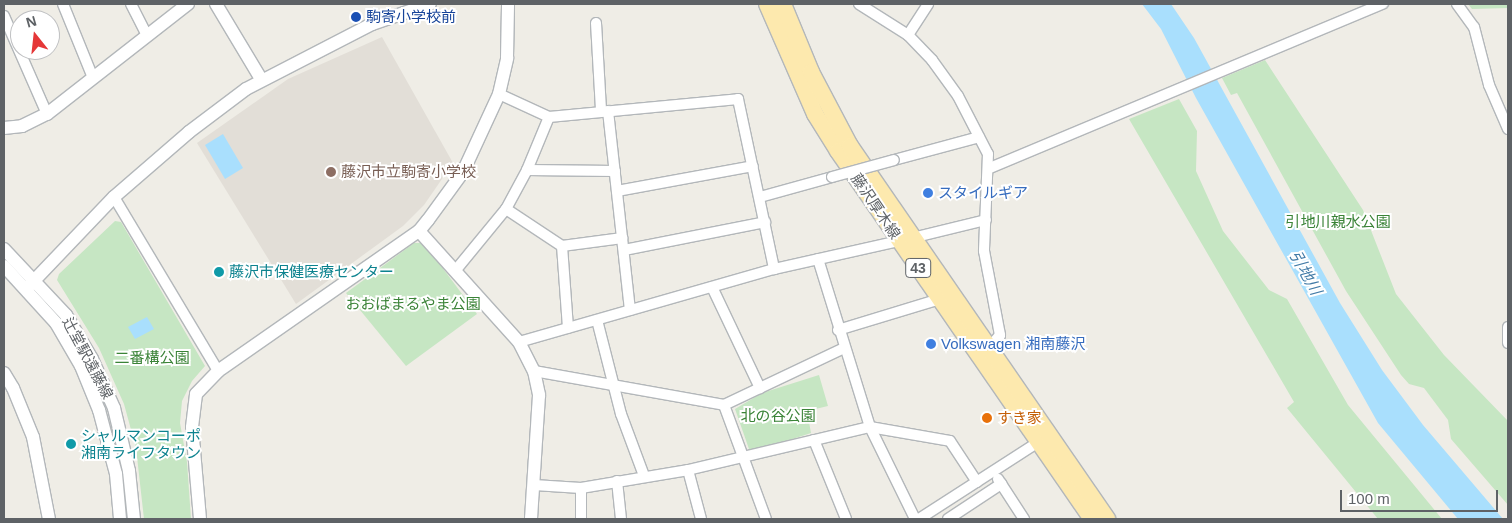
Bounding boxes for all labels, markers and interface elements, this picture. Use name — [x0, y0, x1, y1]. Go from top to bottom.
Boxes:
place label: 駒寄小学校前 — [366, 8, 456, 26]
north arrow — [10, 10, 60, 60]
marker: 駒寄小学校前 — [350, 11, 362, 23]
text: N — [24, 12, 38, 31]
place label: 藤沢市立駒寄小学校 — [341, 163, 476, 181]
marker: 藤沢市立駒寄小学校 — [325, 166, 337, 178]
street label: 藤沢厚木線 — [848, 170, 904, 242]
place label: スタイルギア — [938, 184, 1028, 202]
marker: スタイルギア — [922, 187, 934, 199]
park label: 引地川親水公園 — [1286, 213, 1390, 231]
water label: 引地川 — [1285, 247, 1325, 299]
road number: 43 — [904, 256, 932, 280]
place label: 藤沢市保健医療センター — [229, 263, 394, 281]
marker: 藤沢市保健医療センター — [213, 266, 225, 278]
park label: おおばまるやま公園 — [346, 295, 480, 313]
street label: 辻堂駅遠藤線 — [59, 314, 117, 402]
place label: Volkswagen 湘南藤沢 — [941, 335, 1085, 353]
marker: Volkswagen 湘南藤沢 — [925, 338, 937, 350]
park label: 二番構公園 — [115, 349, 189, 367]
park label: 北の谷公園 — [741, 407, 815, 425]
place label: すき家 — [997, 409, 1042, 427]
marker: すき家 — [981, 412, 993, 424]
place label: シャルマンコーポ 湘南ライフタウン — [81, 426, 201, 461]
marker: シャルマンコーポ 湘南ライフタウン — [65, 438, 77, 450]
scale bar — [1342, 480, 1500, 512]
text: 100 m — [1348, 490, 1390, 507]

